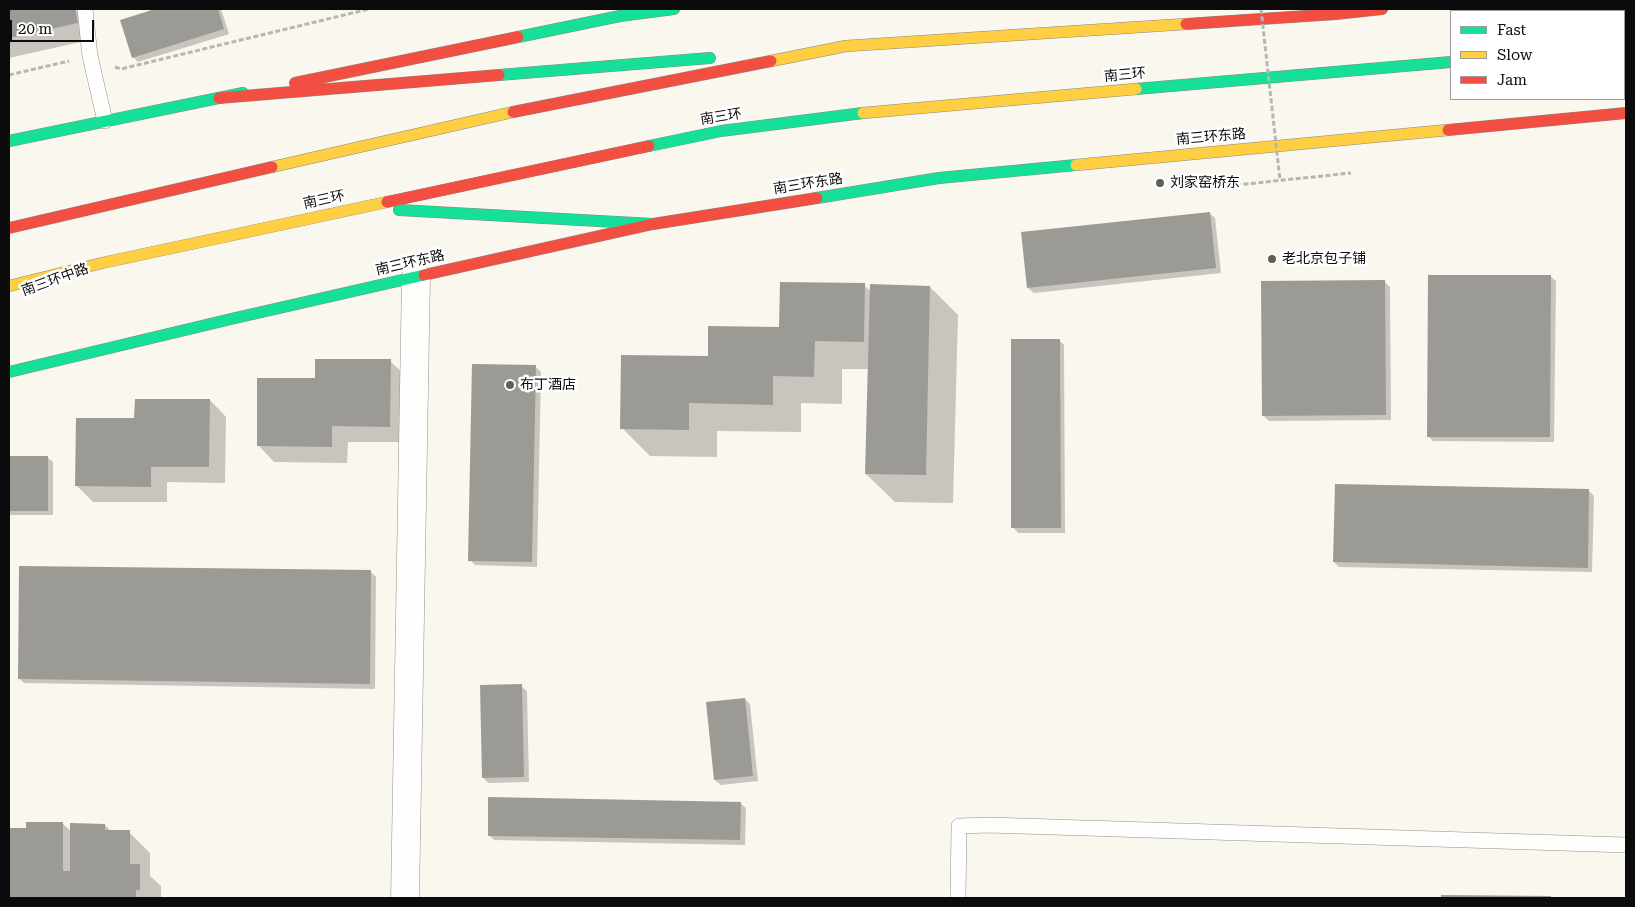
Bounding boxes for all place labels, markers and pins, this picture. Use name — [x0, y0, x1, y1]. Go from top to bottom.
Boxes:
place label: 刘家窑桥东 — [1170, 175, 1240, 191]
marker: 刘家窑桥东 — [1154, 177, 1166, 189]
place label: 老北京包子铺 — [1282, 251, 1366, 267]
marker: 老北京包子铺 — [1266, 253, 1278, 265]
place label: 布丁酒店 — [520, 377, 576, 393]
marker: 布丁酒店 — [504, 379, 516, 391]

